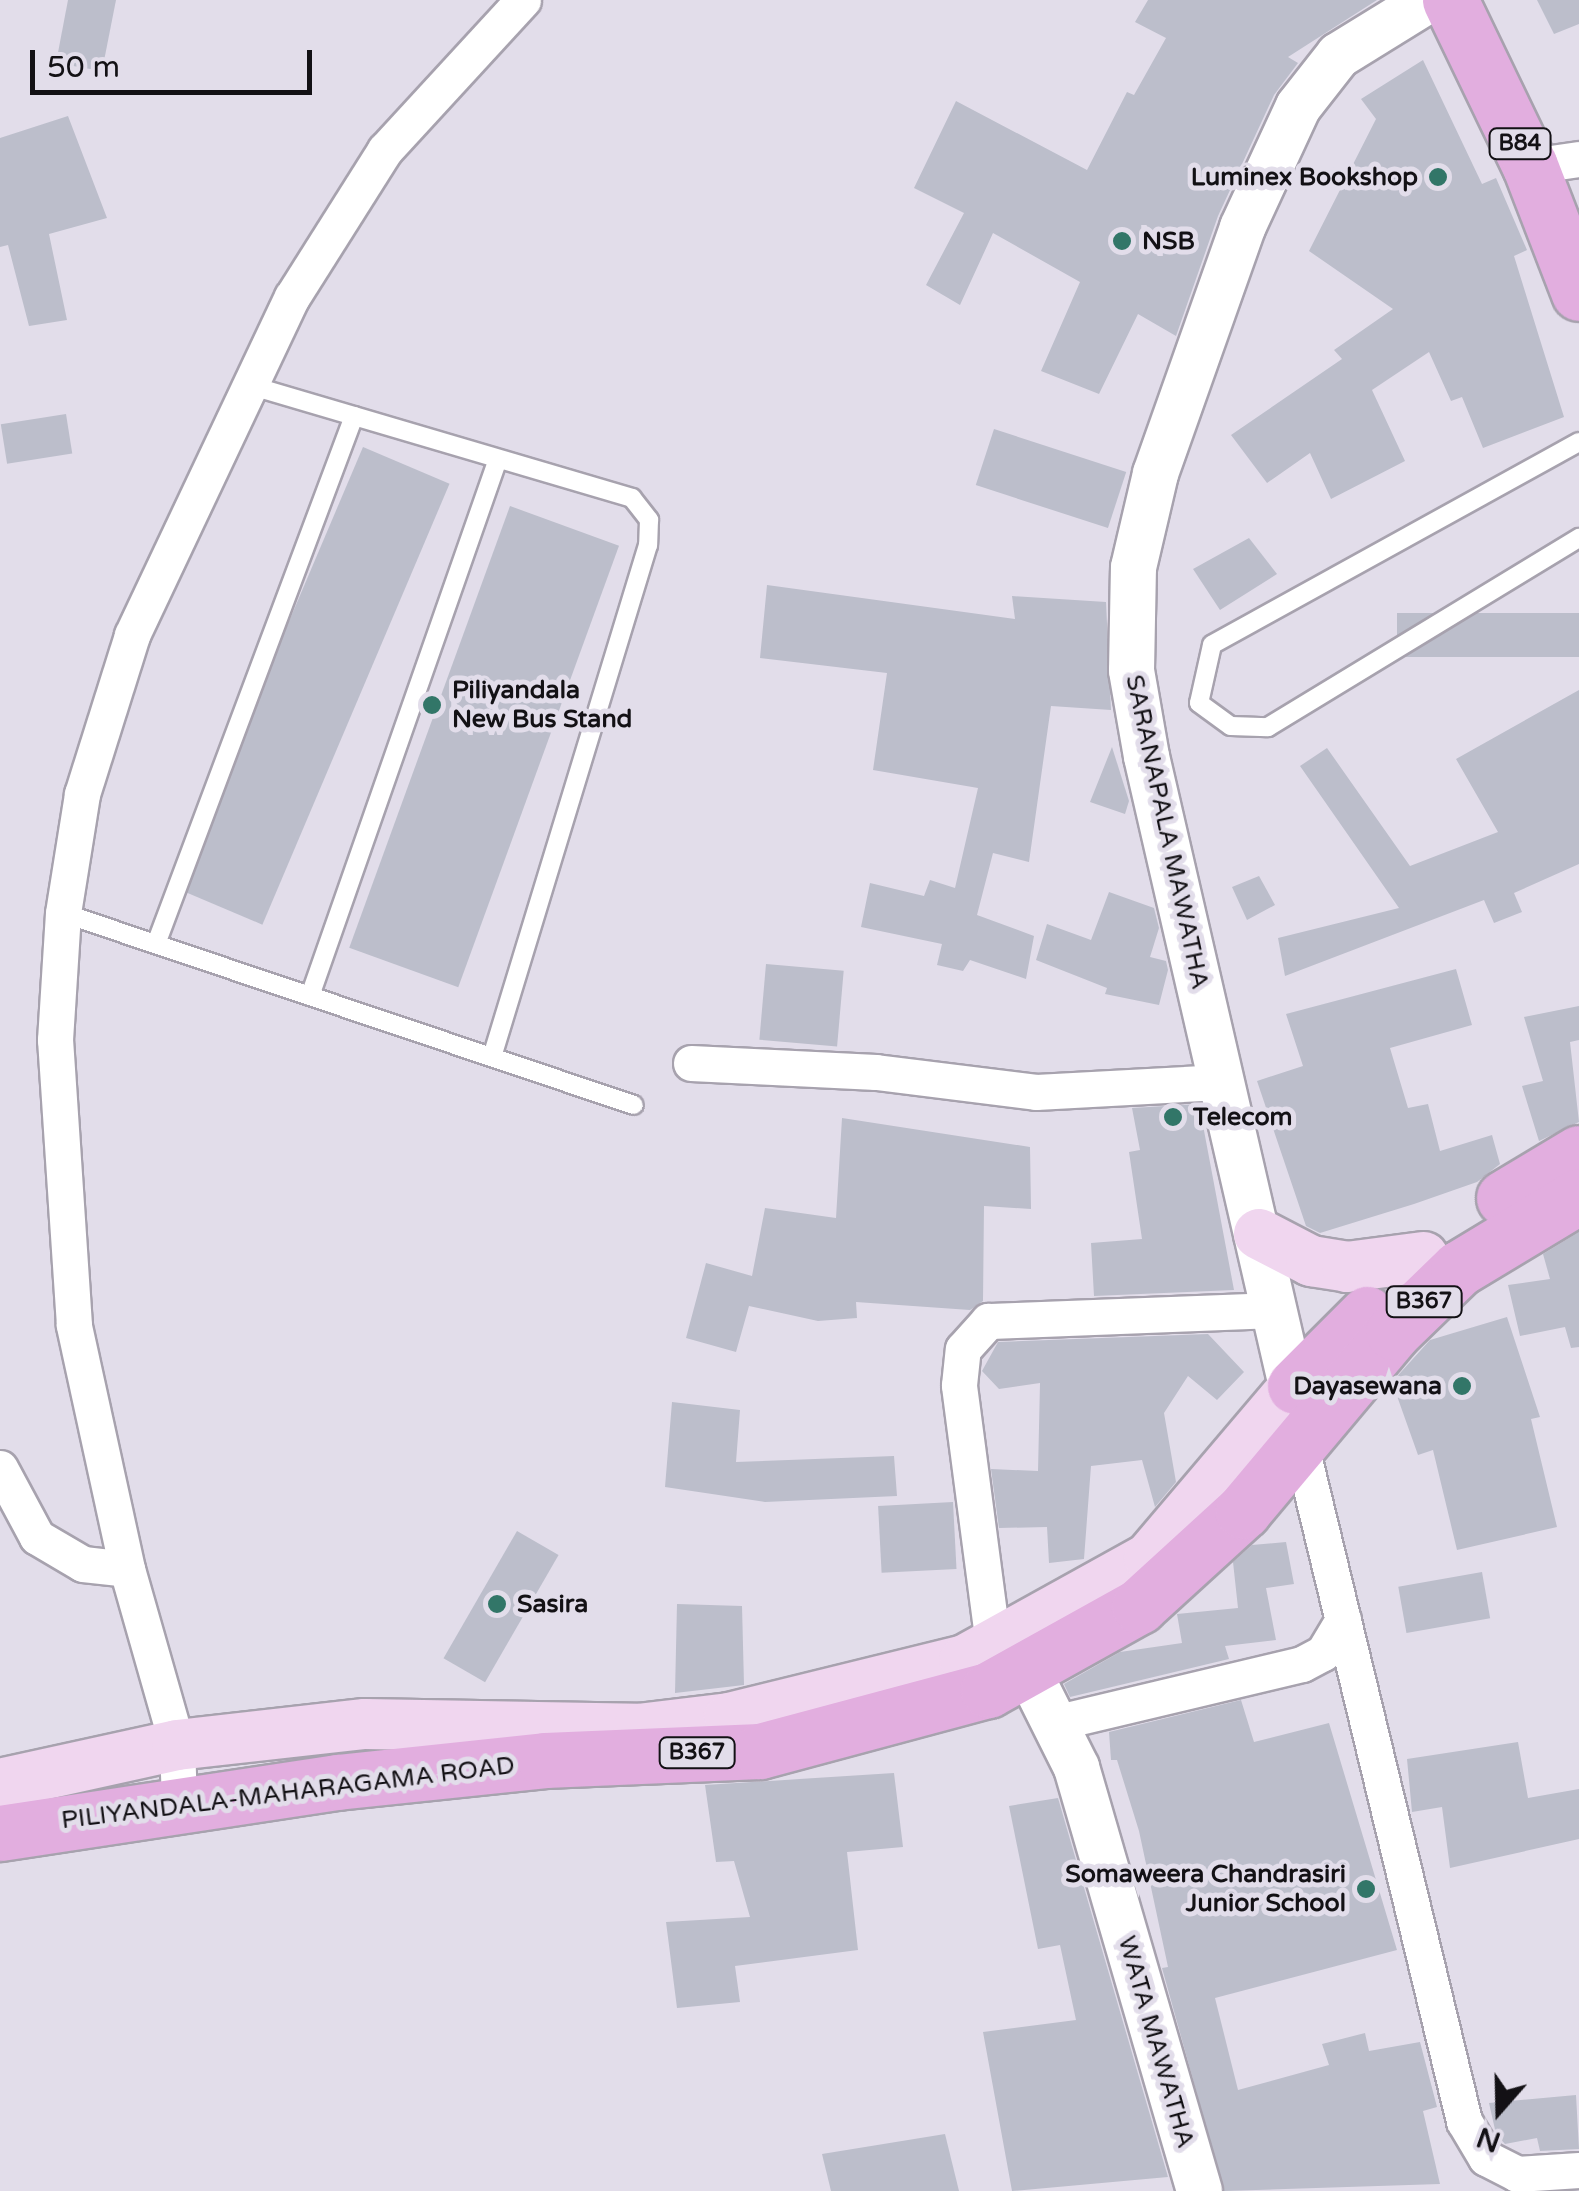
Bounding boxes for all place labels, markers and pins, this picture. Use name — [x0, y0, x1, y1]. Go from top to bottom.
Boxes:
place label: Luminex Bookshop — [1191, 162, 1418, 192]
marker: Luminex Bookshop — [1427, 166, 1449, 188]
place label: NSB — [1142, 226, 1195, 256]
marker: NSB — [1111, 230, 1133, 252]
place label: Piliyandala New Bus Stand — [452, 676, 632, 735]
marker: Piliyandala New Bus Stand — [421, 694, 443, 716]
place label: Telecom — [1193, 1102, 1293, 1132]
marker: Telecom — [1162, 1106, 1184, 1128]
place label: Dayasewana — [1293, 1371, 1442, 1401]
marker: Dayasewana — [1451, 1375, 1473, 1397]
place label: Sasira — [517, 1589, 588, 1619]
marker: Sasira — [486, 1593, 508, 1615]
place label: Somaweera Chandrasiri Junior School — [1065, 1860, 1346, 1919]
marker: Somaweera Chandrasiri Junior School — [1355, 1878, 1377, 1900]

